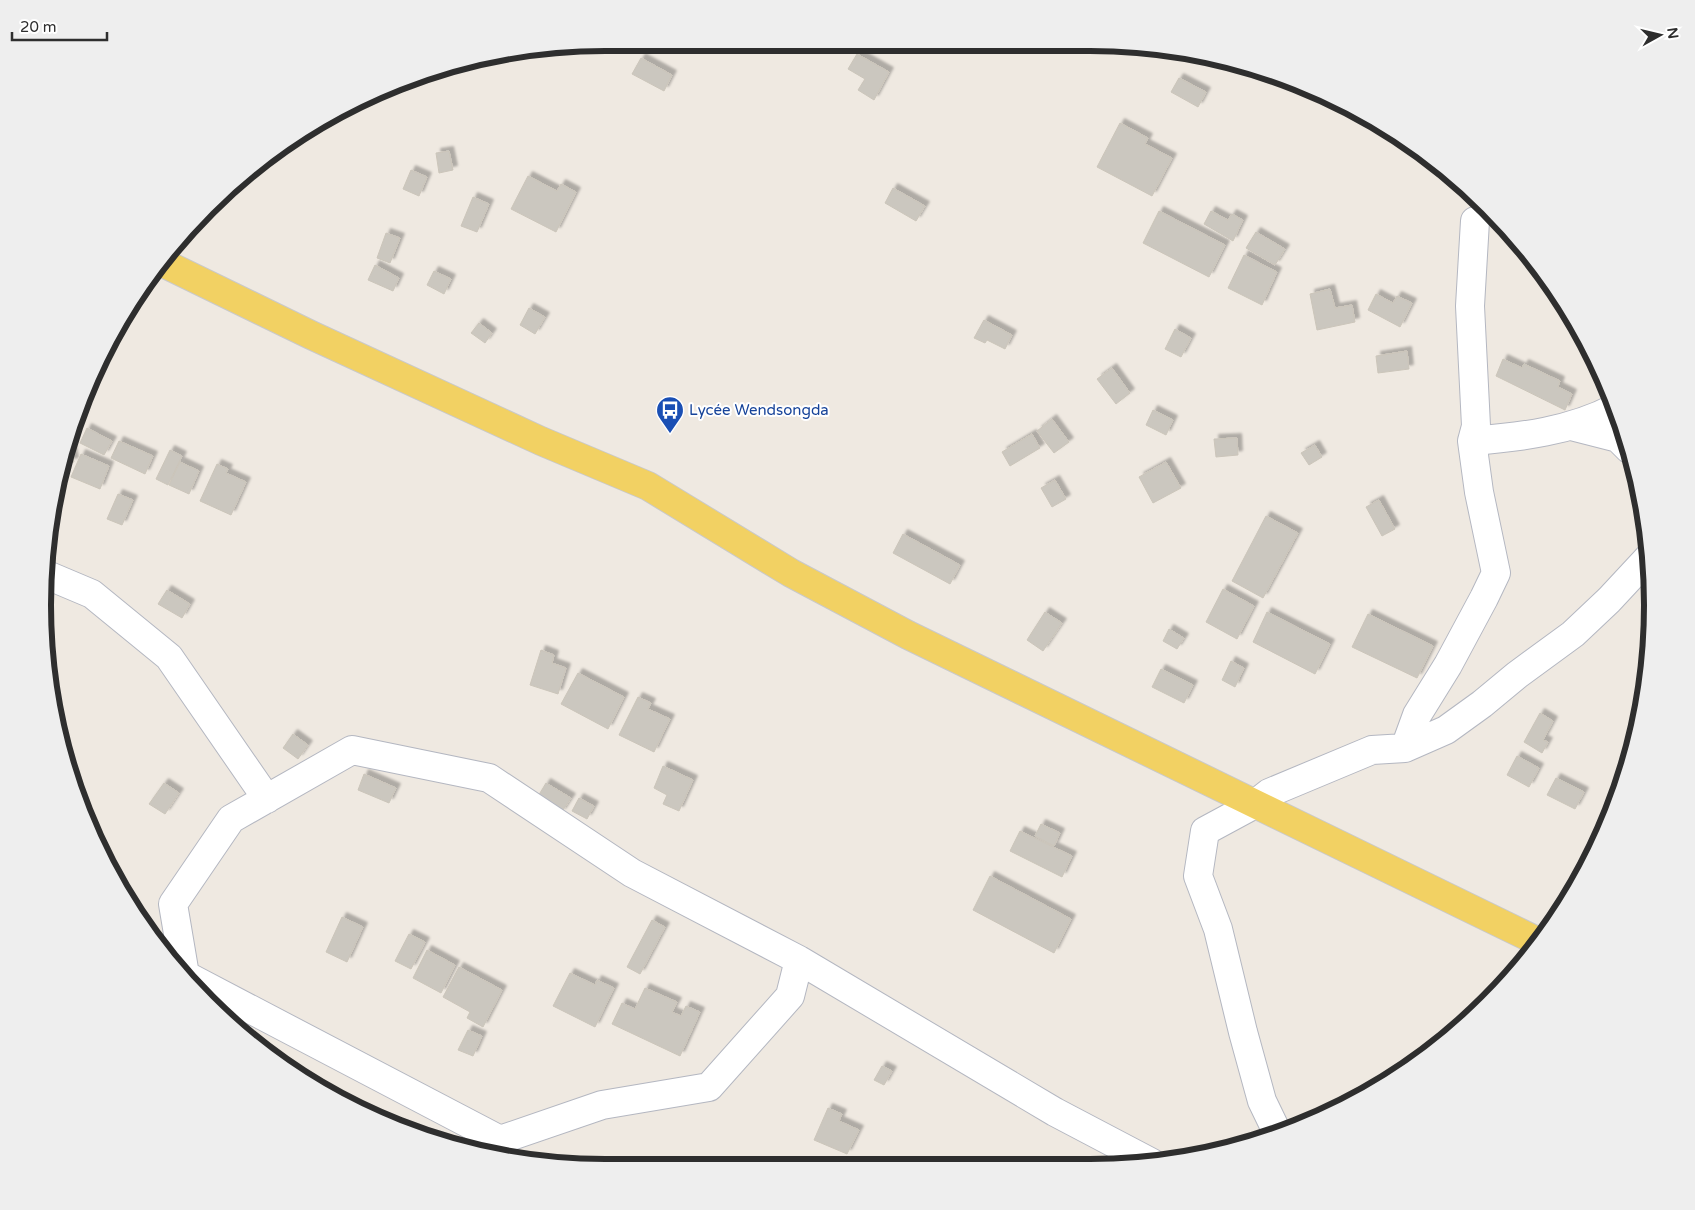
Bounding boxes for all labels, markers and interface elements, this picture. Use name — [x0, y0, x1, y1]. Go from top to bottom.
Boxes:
scale bar — [12, 10, 108, 42]
north arrow — [1635, 10, 1685, 60]
text: 20 m — [20, 18, 57, 36]
text: N — [1663, 27, 1682, 40]
bus stop icon: Lycée Wendsongda — [655, 395, 685, 434]
place label: Lycée Wendsongda — [689, 401, 829, 419]

